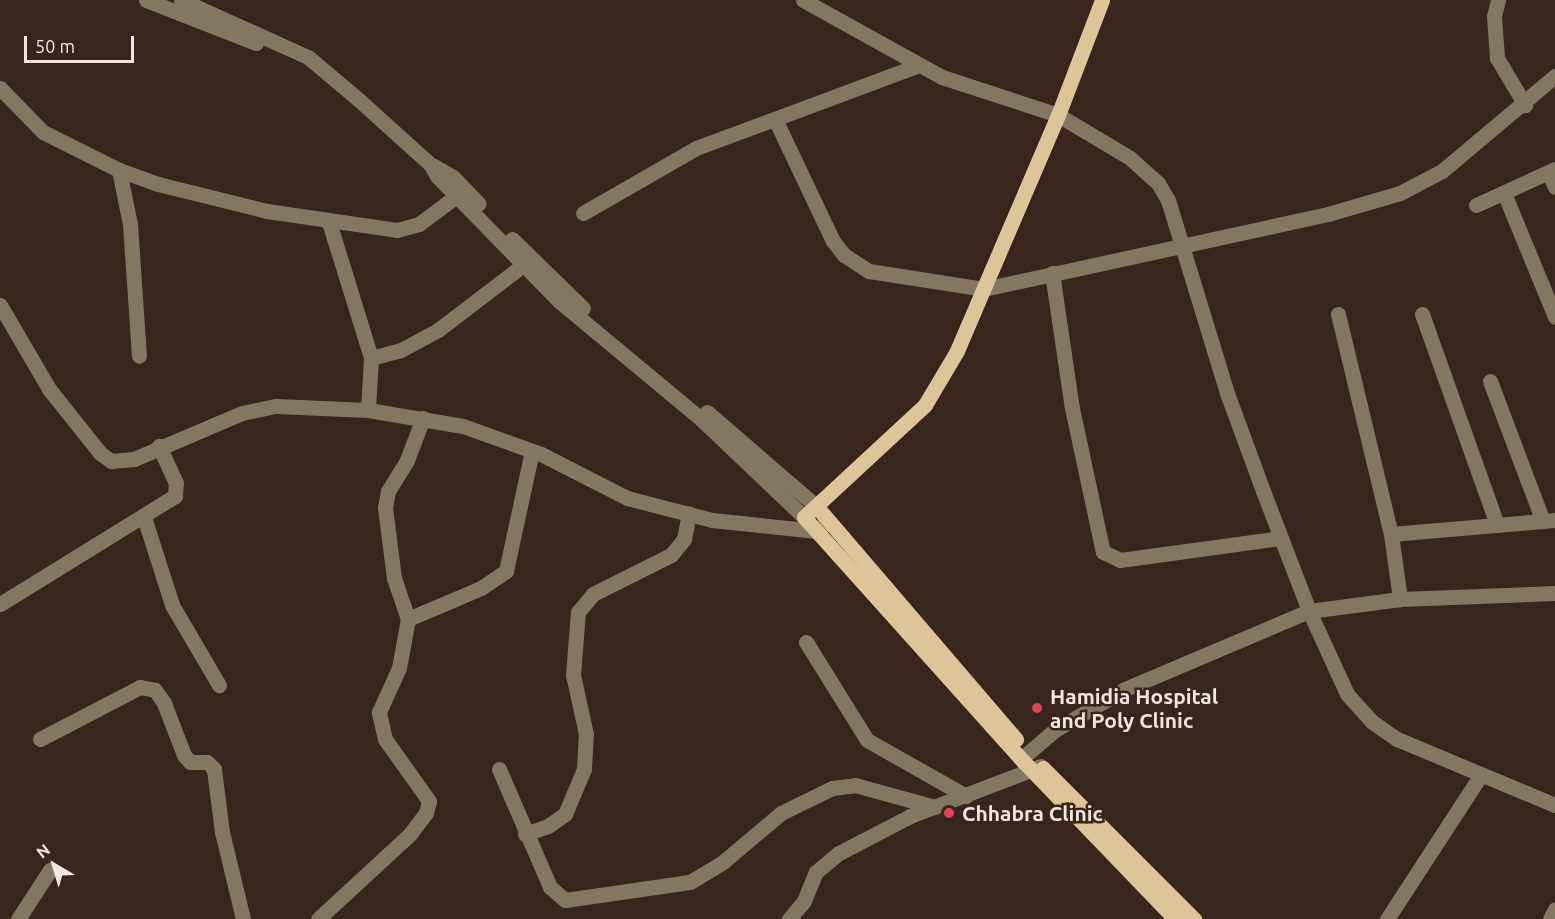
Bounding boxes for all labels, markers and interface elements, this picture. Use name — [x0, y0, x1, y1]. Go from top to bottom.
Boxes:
scale bar — [27, 24, 136, 62]
text: 50 m — [35, 36, 75, 56]
place label: Hamidia Hospital and Poly Clinic — [1050, 683, 1218, 733]
marker: Hamidia Hospital and Poly Clinic — [1028, 699, 1046, 717]
place label: Chhabra Clinic — [962, 800, 1103, 826]
marker: Chhabra Clinic — [940, 804, 958, 822]
north arrow — [24, 835, 84, 895]
text: N — [33, 840, 53, 862]

